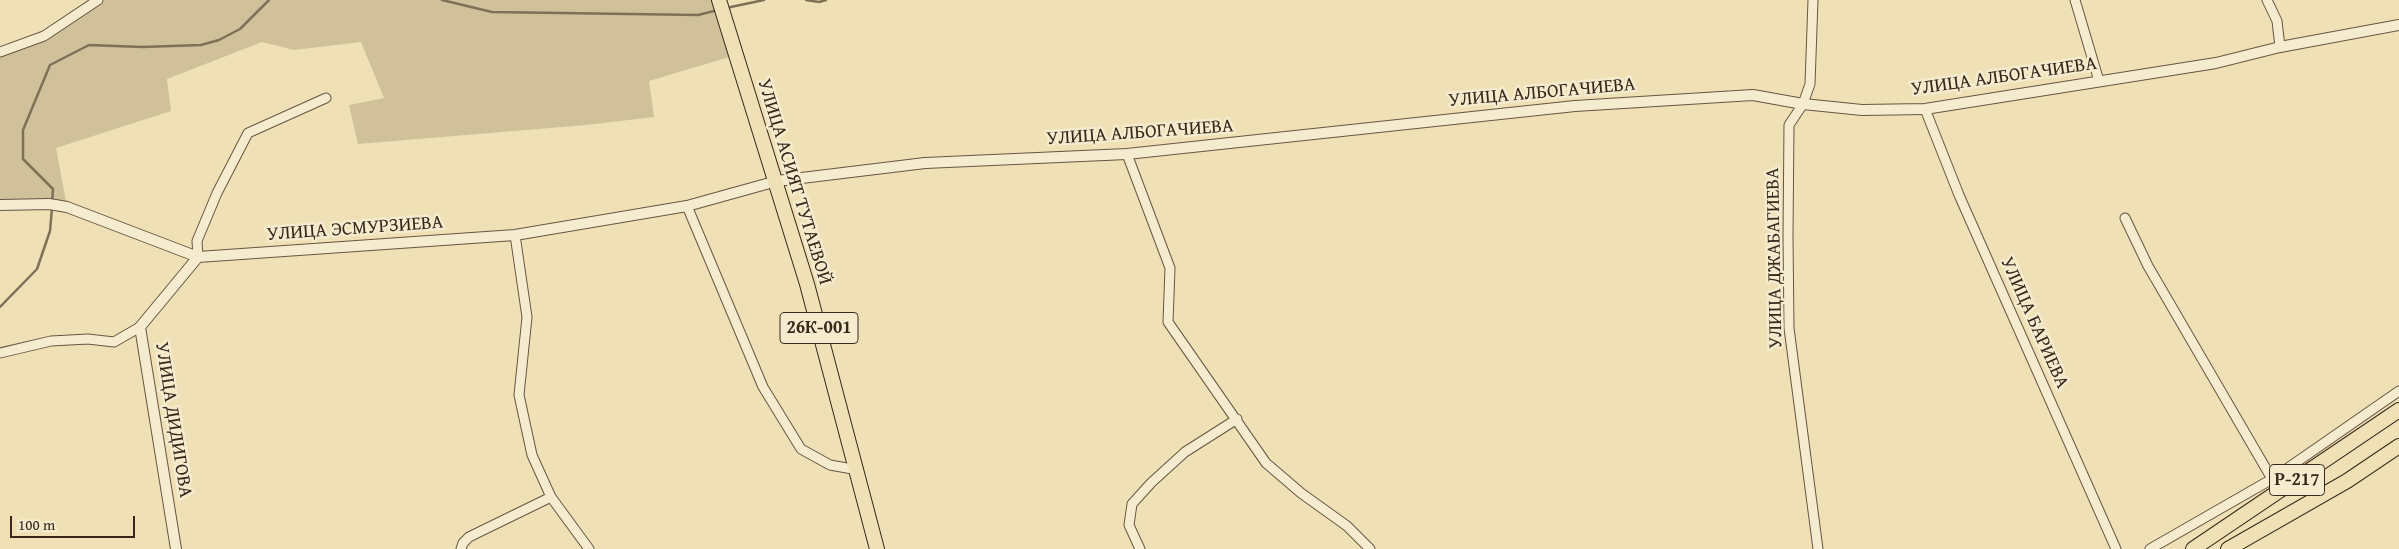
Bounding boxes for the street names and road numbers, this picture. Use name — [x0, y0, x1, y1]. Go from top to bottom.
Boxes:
street label: УЛИЦА АЛБОГАЧИЕВА — [1910, 53, 2098, 101]
street label: УЛИЦА АЛБОГАЧИЕВА — [1448, 73, 1636, 113]
street label: УЛИЦА АСИЯТ ТУТАЕВОЙ — [752, 76, 836, 288]
street label: УЛИЦА АЛБОГАЧИЕВА — [1046, 115, 1234, 151]
street label: УЛИЦА ДЖАБАГИЕВА — [1762, 167, 1788, 349]
street label: УЛИЦА ЭСМУРЗИЕВА — [266, 211, 444, 247]
street label: УЛИЦА БАРИЕВА — [1995, 254, 2073, 392]
road number: 26К-001 — [780, 312, 858, 343]
street label: УЛИЦА ДИДИГОВА — [149, 341, 197, 499]
road number: Р-217 — [2270, 464, 2324, 496]

